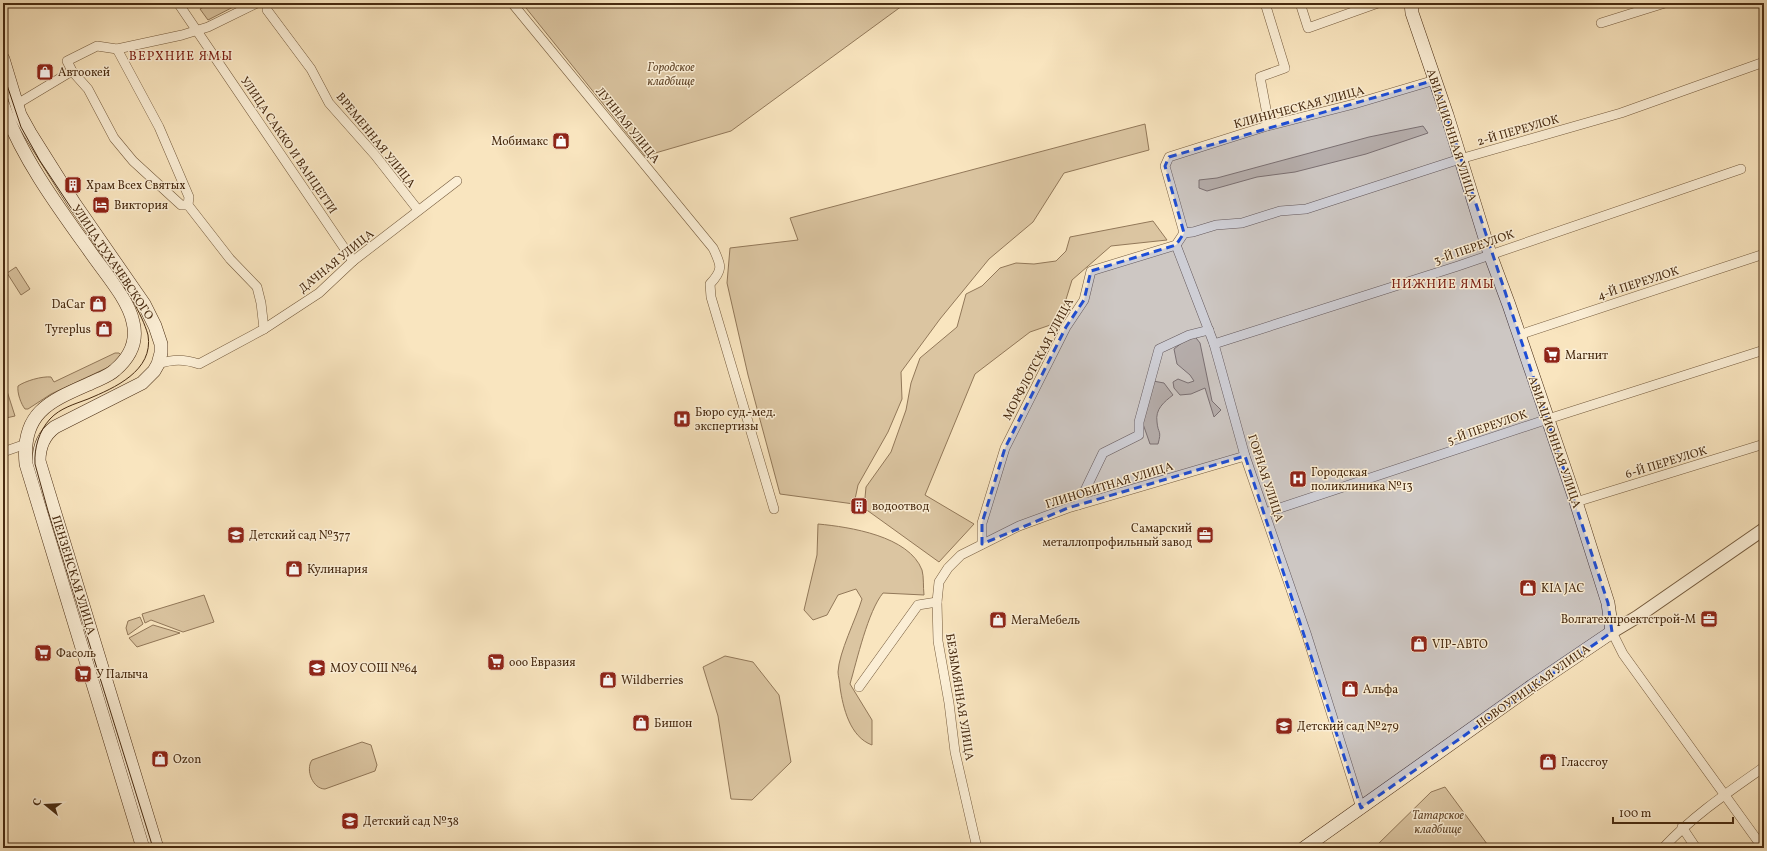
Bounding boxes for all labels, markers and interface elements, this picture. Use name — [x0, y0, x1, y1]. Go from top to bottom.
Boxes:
district label: ВЕРХНИЕ ЯМЫ — [129, 48, 233, 66]
park label: Городское кладбище — [647, 60, 695, 90]
shop icon: Автоокей — [35, 62, 55, 82]
place label: Автоокей — [58, 65, 110, 81]
street label: АВИАЦИОННАЯ УЛИЦА — [1422, 67, 1480, 204]
street label: УЛИЦА САККО И ВАНЦЕТТИ — [236, 74, 340, 217]
street label: КЛИНИЧЕСКАЯ УЛИЦА — [1232, 83, 1367, 133]
street label: ЛУННАЯ УЛИЦА — [591, 84, 663, 168]
street label: ВРЕМЕННАЯ УЛИЦА — [332, 90, 419, 192]
street label: 2-Й ПЕРЕУЛОК — [1475, 111, 1561, 150]
shop icon: Мобимакс — [551, 131, 571, 151]
place label: Мобимакс — [491, 134, 548, 150]
building icon: Храм Всех Святых — [63, 175, 83, 195]
place label: Храм Всех Святых — [86, 178, 185, 194]
hotel icon: Виктория — [91, 195, 111, 215]
place label: Виктория — [114, 198, 168, 214]
street label: УЛИЦА ТУХАЧЕВСКОГО — [68, 202, 157, 323]
street label: ДАЧНАЯ УЛИЦА — [296, 226, 378, 297]
street label: 3-Й ПЕРЕУЛОК — [1432, 226, 1517, 269]
street label: 4-Й ПЕРЕУЛОК — [1595, 262, 1681, 305]
district label: НИЖНИЕ ЯМЫ — [1391, 276, 1495, 294]
shop icon: DaCar — [88, 294, 108, 314]
street label: МОРФЛОТСКАЯ УЛИЦА — [1000, 295, 1078, 423]
place label: DaCar — [51, 297, 85, 313]
shop icon: Tyreplus — [94, 319, 114, 339]
place label: Tyreplus — [45, 322, 91, 338]
supermarket icon: Магнит — [1542, 345, 1562, 365]
place label: Магнит — [1565, 348, 1608, 364]
street label: АВИАЦИОННАЯ УЛИЦА — [1524, 374, 1584, 511]
place label: Бюро суд.-мед. экспертизы — [695, 405, 776, 435]
street label: 5-Й ПЕРЕУЛОК — [1445, 406, 1529, 449]
hospital icon: Бюро суд.-мед. экспертизы — [672, 409, 692, 429]
street label: ГОРНАЯ УЛИЦА — [1243, 432, 1287, 525]
street label: 6-Й ПЕРЕУЛОК — [1623, 442, 1709, 483]
street label: ГЛИНОБИТНАЯ УЛИЦА — [1043, 459, 1176, 513]
place label: Городская поликлиника №13 — [1311, 465, 1413, 495]
hospital icon: Городская поликлиника №13 — [1288, 469, 1308, 489]
building icon: водоотвод — [849, 496, 869, 516]
place label: водоотвод — [872, 499, 929, 515]
street label: ПЕНЗЕНСКАЯ УЛИЦА — [47, 514, 99, 638]
place label: Самарский металлопрофильный завод — [1042, 521, 1192, 551]
school or university icon: Детский сад №377 — [226, 525, 246, 545]
office icon: Самарский металлопрофильный завод — [1195, 525, 1215, 545]
place label: Детский сад №377 — [249, 528, 351, 544]
shop icon: Кулинария — [284, 559, 304, 579]
place label: Кулинария — [307, 562, 368, 578]
shop icon: KIA JAC — [1518, 578, 1538, 598]
place label: KIA JAC — [1541, 581, 1584, 597]
office icon: Волгатехпроектстрой-М — [1699, 609, 1719, 629]
shop icon: МегаМебель — [988, 610, 1008, 630]
place label: Волгатехпроектстрой-М — [1561, 612, 1696, 628]
place label: МегаМебель — [1011, 613, 1080, 629]
street label: БЕЗЫМЯННАЯ УЛИЦА — [941, 632, 977, 763]
shop icon: VIP-АВТО — [1409, 634, 1429, 654]
place label: VIP-АВТО — [1432, 637, 1488, 653]
street label: НОВОУРИЦКАЯ УЛИЦА — [1473, 641, 1594, 732]
supermarket icon: Фасоль — [33, 643, 53, 663]
place label: Фасоль — [56, 646, 96, 662]
supermarket icon: ооо Евразия — [486, 652, 506, 672]
place label: ооо Евразия — [509, 655, 575, 671]
school or university icon: МОУ СОШ №64 — [307, 658, 327, 678]
place label: МОУ СОШ №64 — [330, 661, 418, 677]
supermarket icon: У Палыча — [73, 664, 93, 684]
place label: У Палыча — [96, 667, 148, 683]
shop icon: Wildberries — [598, 670, 618, 690]
place label: Wildberries — [621, 673, 683, 689]
shop icon: Альфа — [1340, 679, 1360, 699]
place label: Альфа — [1363, 682, 1398, 698]
shop icon: Бишон — [631, 713, 651, 733]
place label: Бишон — [654, 716, 692, 732]
school or university icon: Детский сад №279 — [1274, 716, 1294, 736]
place label: Детский сад №279 — [1297, 719, 1399, 735]
shop icon: Ozon — [150, 749, 170, 769]
place label: Ozon — [173, 752, 201, 768]
shop icon: Глассгоу — [1538, 752, 1558, 772]
place label: Глассгоу — [1561, 755, 1608, 771]
north arrow — [26, 785, 66, 825]
text: С — [30, 797, 46, 808]
scale bar — [1613, 799, 1733, 825]
text: 100 m — [1619, 806, 1652, 822]
park label: Татарское кладбище — [1412, 808, 1465, 838]
school or university icon: Детский сад №38 — [340, 811, 360, 831]
place label: Детский сад №38 — [363, 814, 459, 830]

